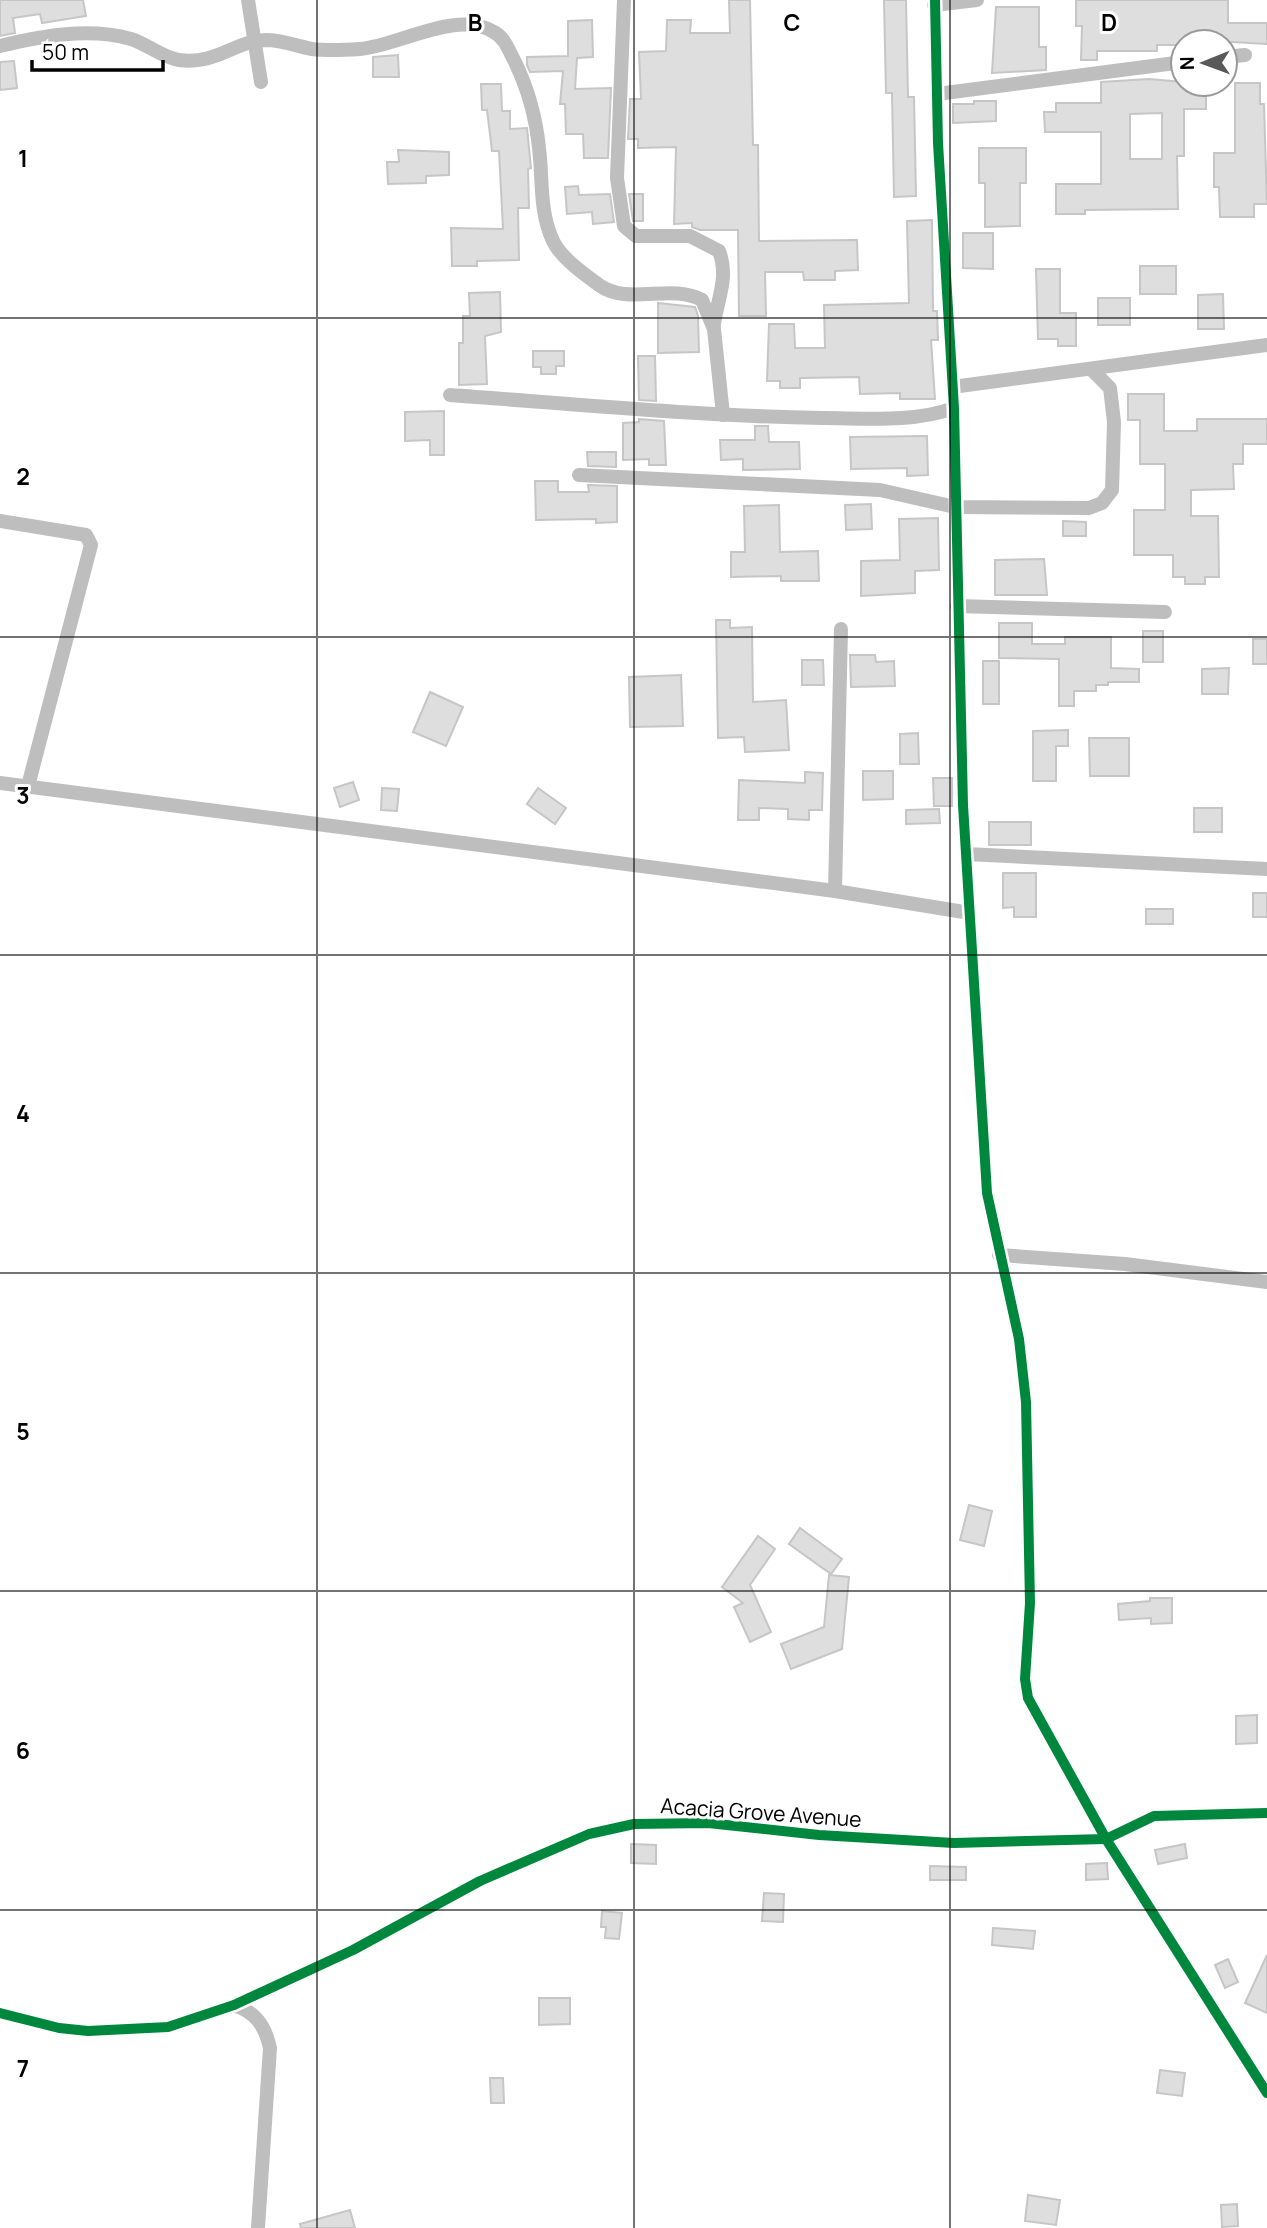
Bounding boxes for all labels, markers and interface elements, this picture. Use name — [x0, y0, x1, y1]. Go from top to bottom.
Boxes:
text: B — [468, 6, 482, 38]
text: C — [784, 6, 801, 38]
text: D — [1101, 6, 1117, 38]
scale bar — [32, 28, 163, 72]
north arrow — [1169, 28, 1239, 98]
text: 50 m — [42, 38, 89, 66]
text: N — [1174, 56, 1200, 70]
text: 1 — [18, 142, 28, 174]
text: 2 — [16, 460, 30, 492]
text: 3 — [16, 779, 30, 811]
text: 4 — [16, 1097, 30, 1129]
text: 5 — [16, 1415, 30, 1447]
text: 6 — [16, 1734, 30, 1766]
street label: Acacia Grove Avenue — [660, 1791, 862, 1833]
text: 7 — [17, 2052, 29, 2084]

